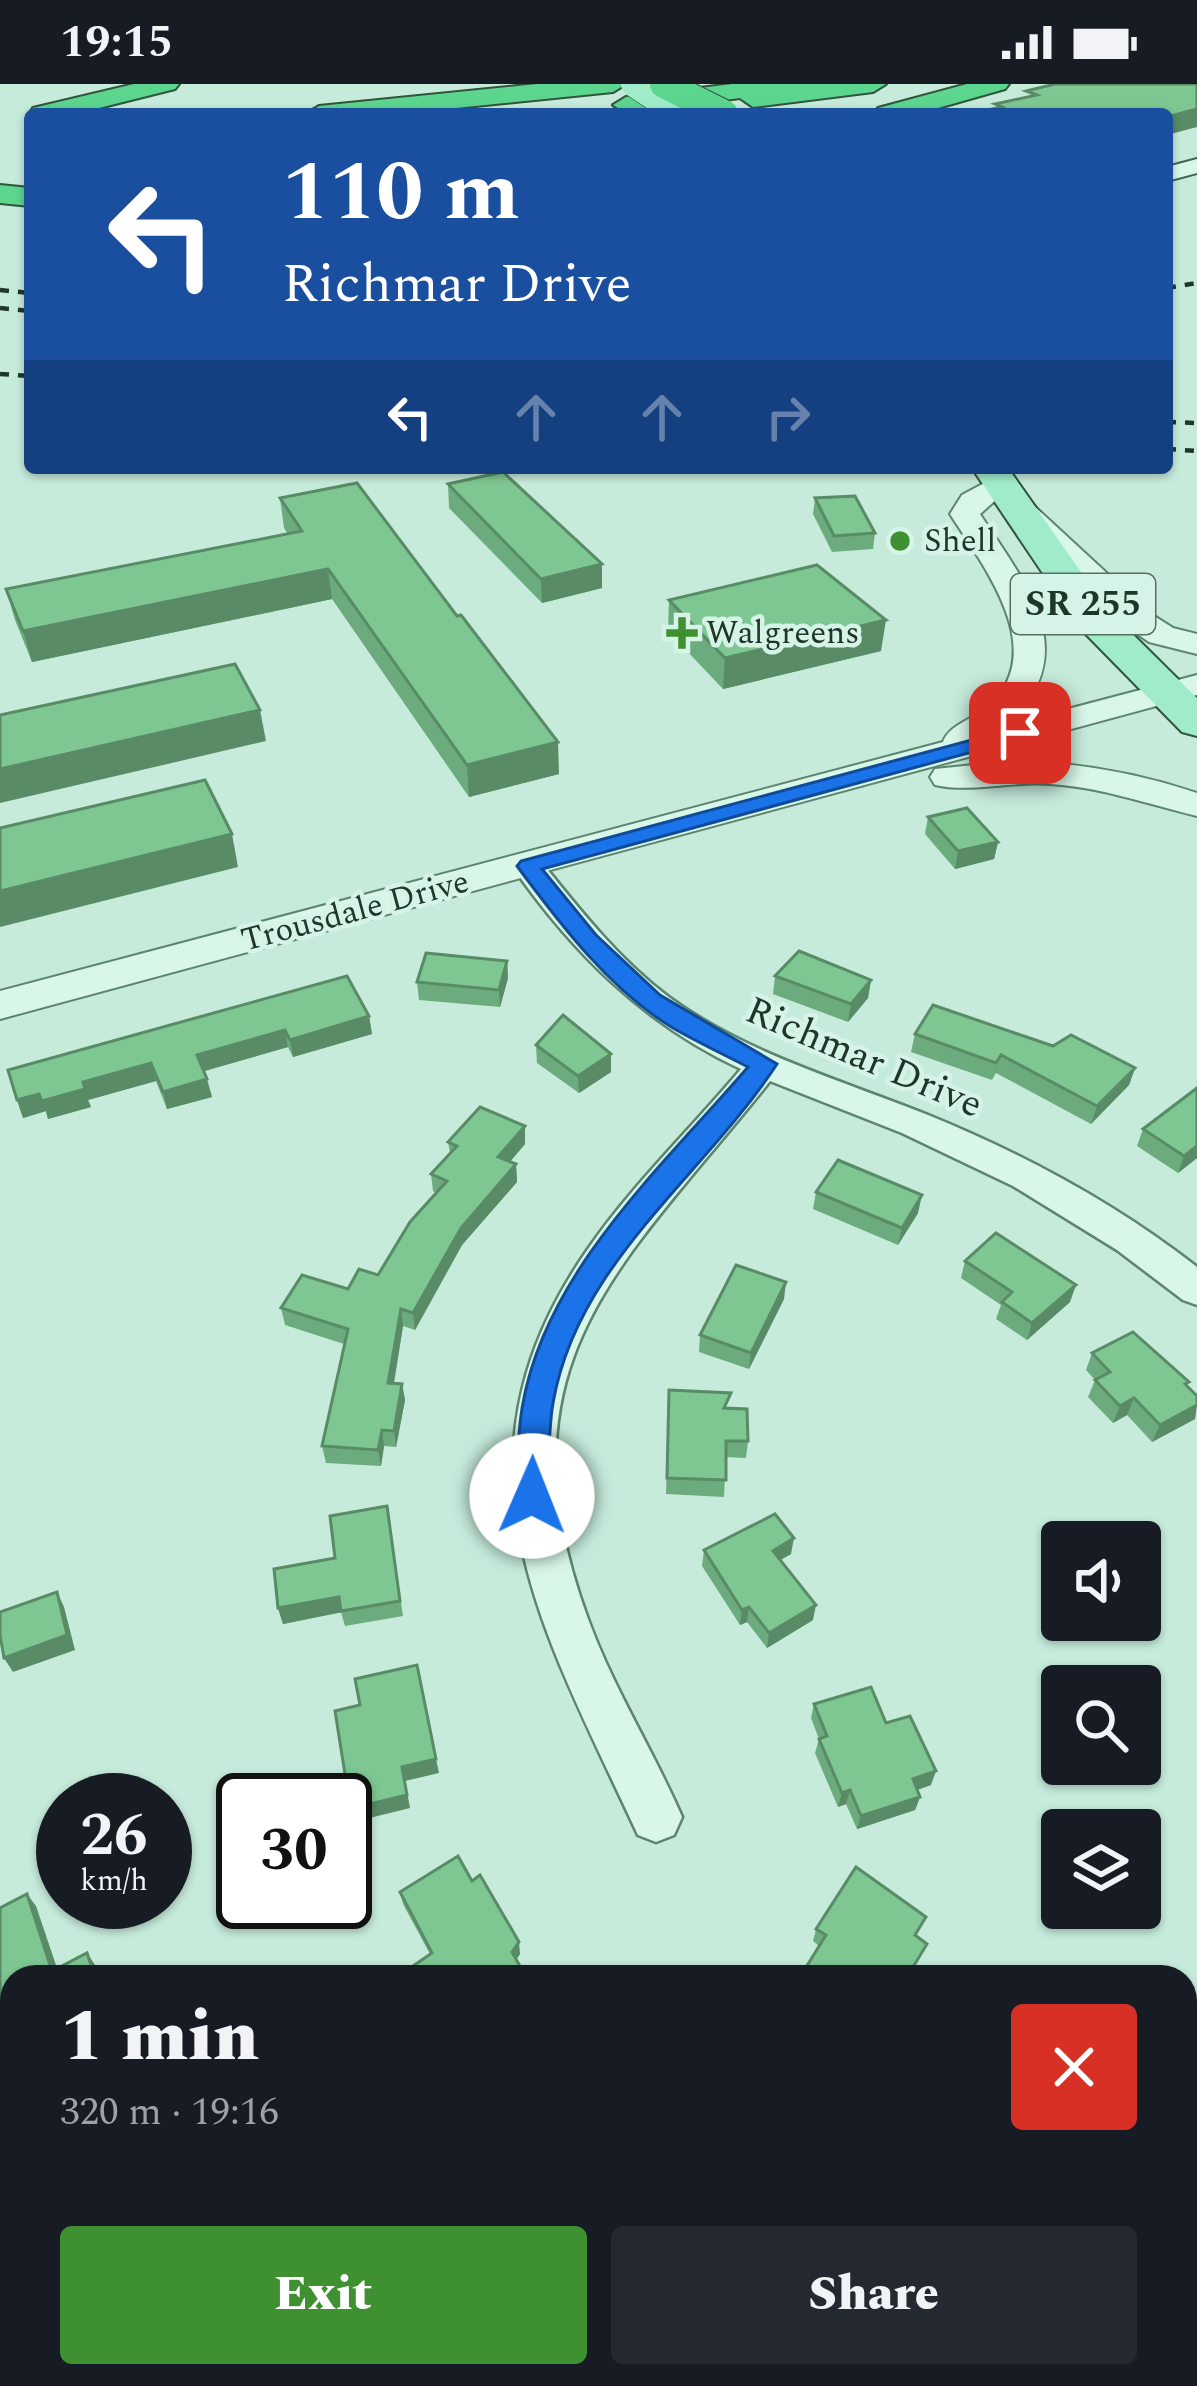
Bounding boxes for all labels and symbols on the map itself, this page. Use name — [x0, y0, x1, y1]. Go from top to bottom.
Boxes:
place label: Shell — [924, 516, 996, 566]
marker: Shell — [887, 528, 913, 554]
road number: SR 255 — [1011, 574, 1155, 634]
place label: Walgreens — [706, 608, 860, 658]
marker: Walgreens — [669, 620, 695, 646]
pin — [969, 682, 1071, 784]
street label: Trousdale Drive — [235, 857, 475, 965]
street label: Richmar Drive — [736, 982, 992, 1134]
position arrow — [469, 1433, 595, 1559]
speed limit sign: 30 — [216, 1773, 372, 1929]

